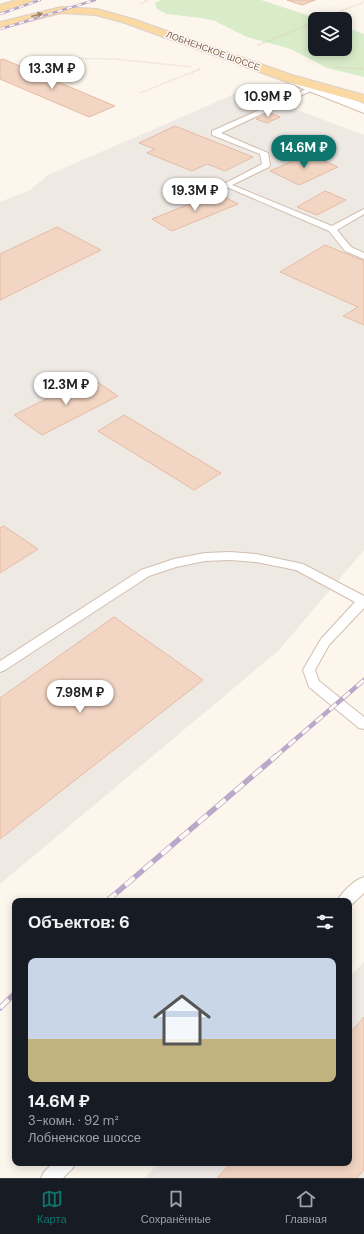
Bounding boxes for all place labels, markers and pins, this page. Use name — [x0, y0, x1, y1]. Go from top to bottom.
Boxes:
pin: 13.3M ₽ — [15, 56, 89, 90]
pin: 10.9M ₽ — [231, 84, 305, 118]
pin: 14.6M ₽ — [267, 135, 341, 169]
pin: 19.3M ₽ — [158, 178, 232, 212]
pin: 12.3M ₽ — [29, 372, 103, 406]
pin: 7.98M ₽ — [43, 680, 117, 714]

